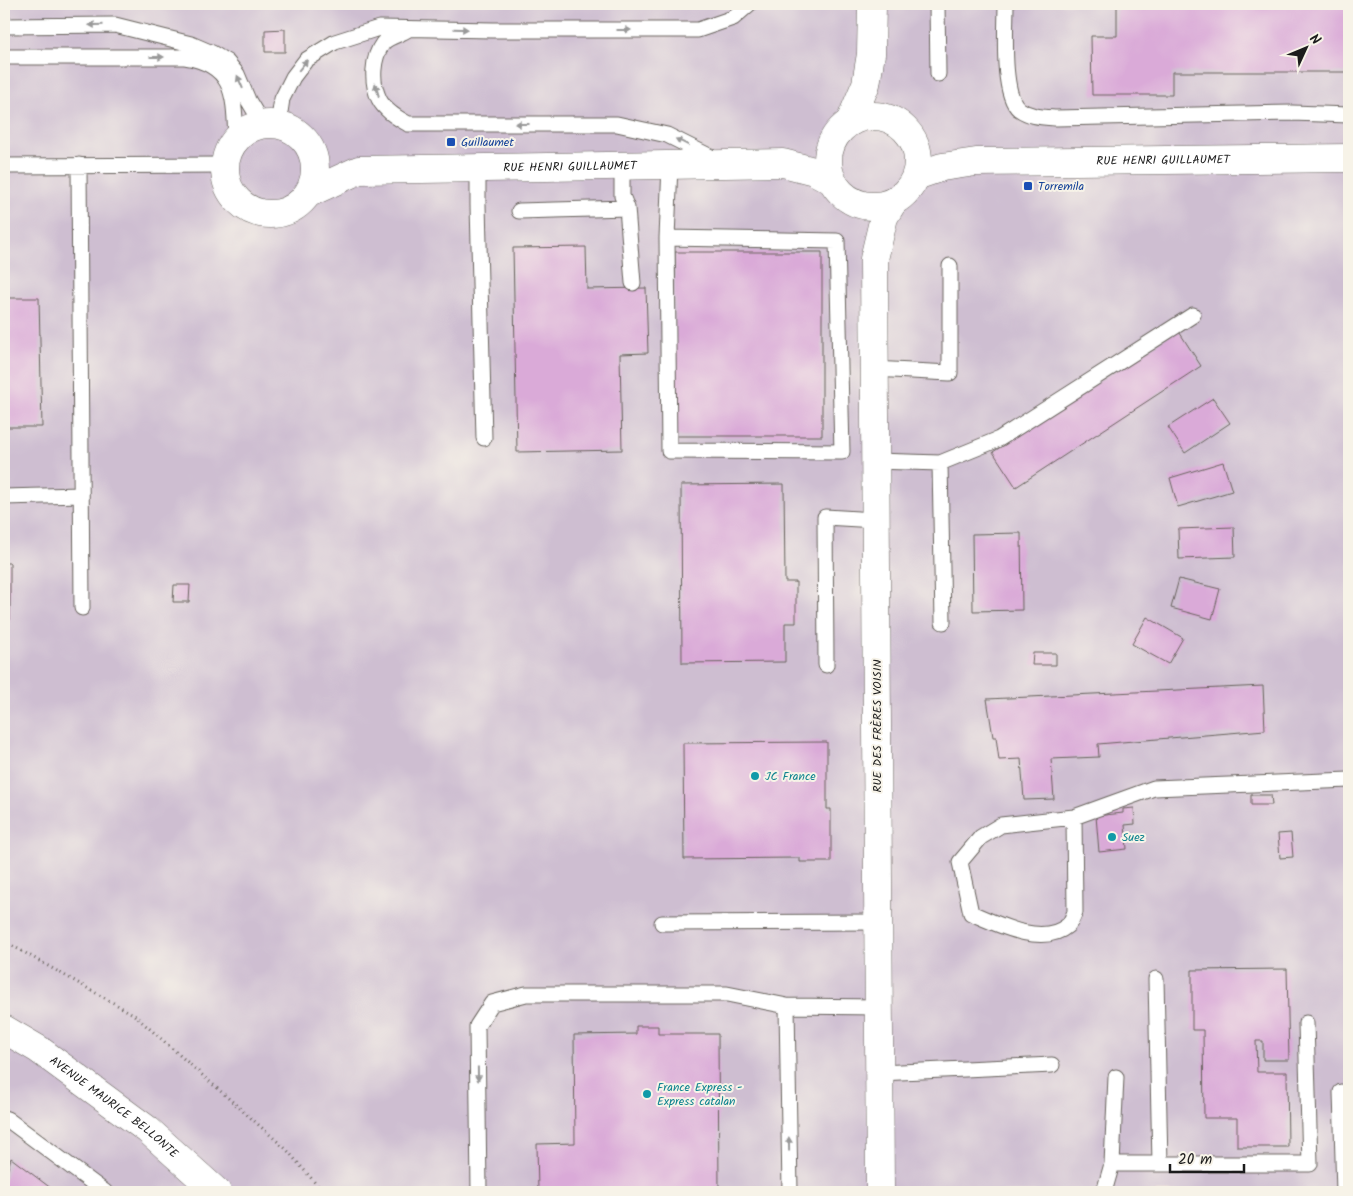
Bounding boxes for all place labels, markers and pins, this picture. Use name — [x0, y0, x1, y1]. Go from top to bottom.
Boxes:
place label: Guillaumet — [461, 133, 514, 152]
marker: Guillaumet — [445, 136, 457, 148]
place label: Torremila — [1038, 177, 1085, 196]
marker: Torremila — [1022, 180, 1034, 192]
place label: JC France — [765, 767, 816, 786]
marker: JC France — [749, 770, 761, 782]
place label: Suez — [1122, 828, 1145, 847]
marker: Suez — [1106, 831, 1118, 843]
place label: France Express - Express catalan — [657, 1078, 743, 1111]
marker: France Express - Express catalan — [641, 1088, 653, 1100]

